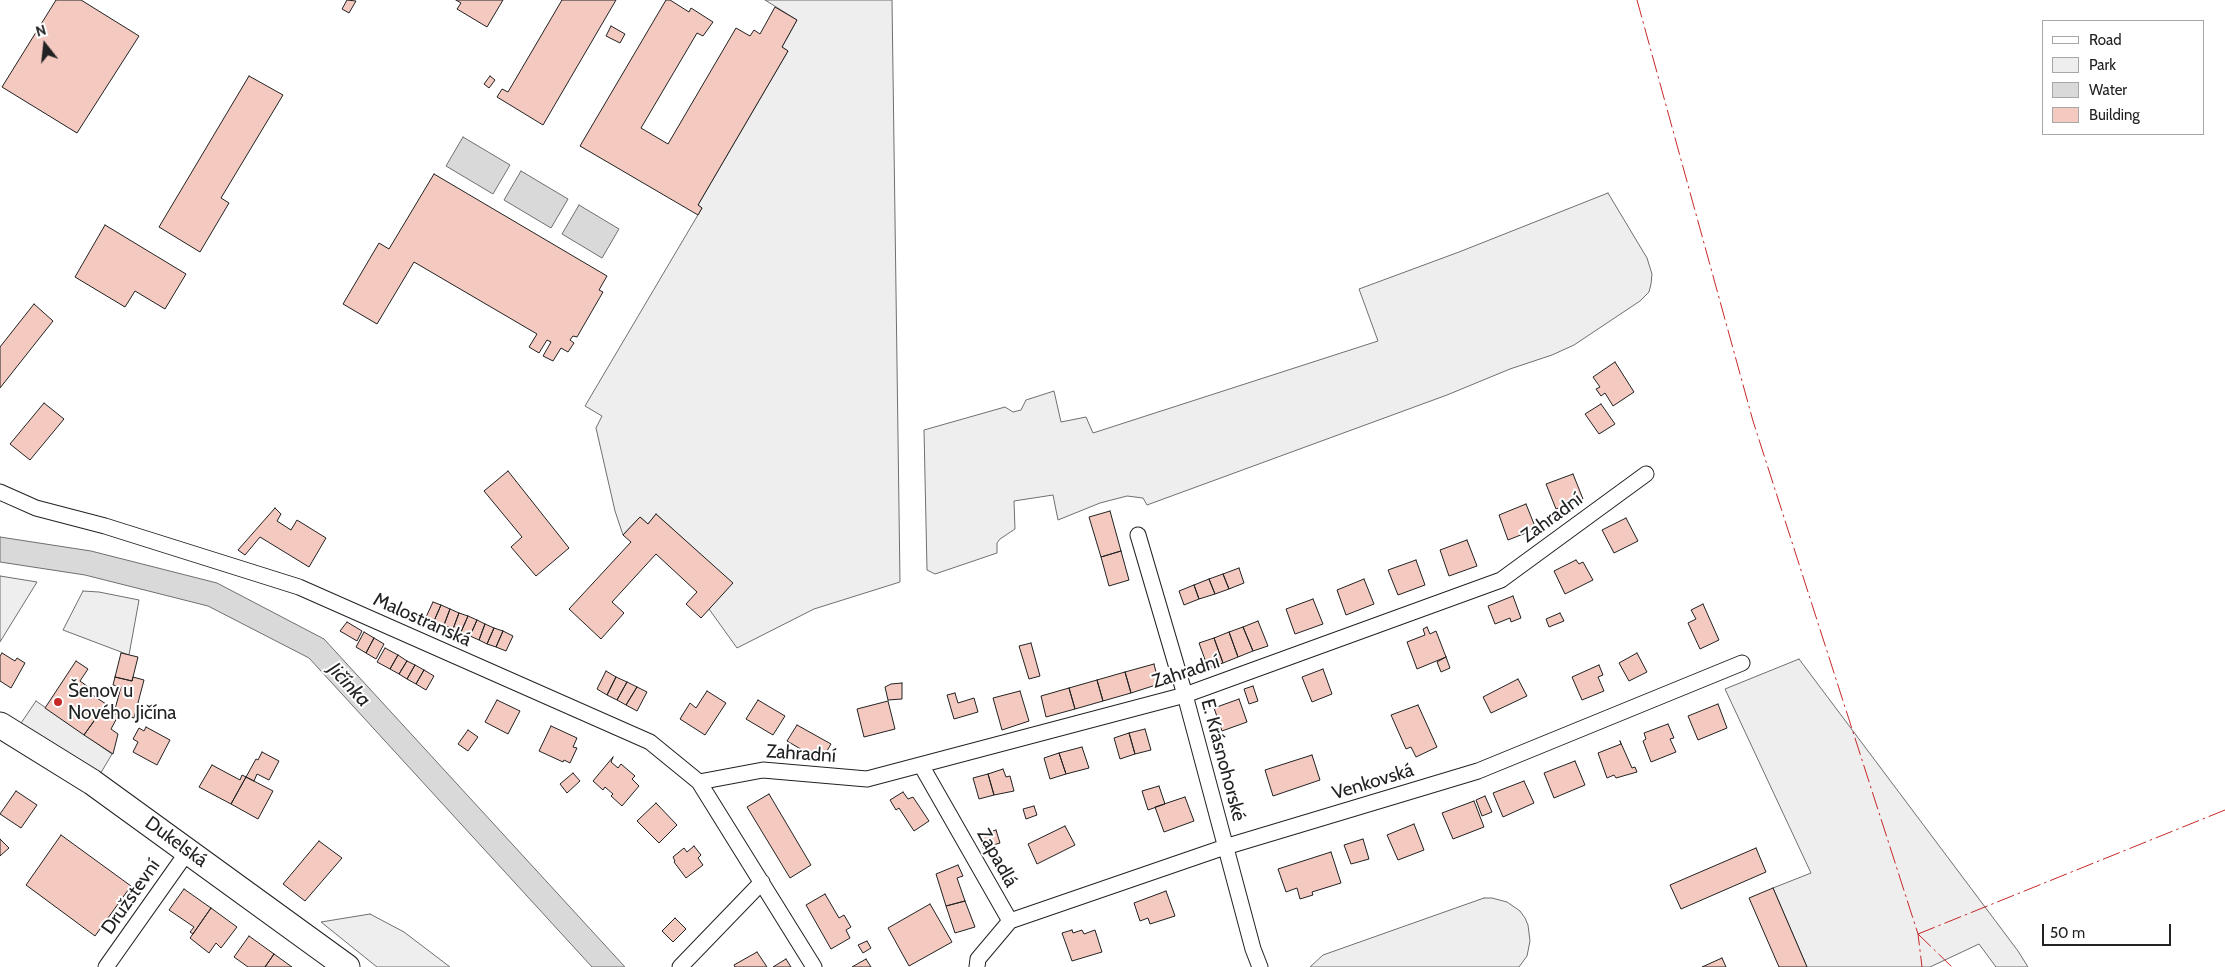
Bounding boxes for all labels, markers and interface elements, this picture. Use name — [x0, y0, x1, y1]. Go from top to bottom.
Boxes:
north arrow — [20, 20, 70, 70]
legend — [2042, 20, 2205, 135]
text: N — [34, 21, 48, 41]
text: Road — [2089, 31, 2122, 49]
text: Park — [2089, 56, 2116, 74]
text: Water — [2089, 81, 2127, 99]
text: Building — [2089, 106, 2140, 124]
street label: Zahradní — [1517, 488, 1587, 548]
street label: Malostranská — [370, 588, 474, 652]
street label: Zahradní — [1149, 650, 1223, 694]
water label: Jičínka — [323, 658, 375, 712]
place label: Šenov u Nového Jičína — [68, 680, 176, 724]
marker: Šenov u Nového Jičína — [52, 696, 64, 708]
street label: E. Krásnohorské — [1196, 696, 1250, 824]
street label: Zahradní — [765, 740, 837, 768]
street label: Venkovská — [1330, 759, 1416, 805]
street label: Dukelská — [140, 812, 212, 872]
street label: Zapadlá — [972, 825, 1022, 891]
street label: Družstevní — [97, 855, 165, 939]
scale bar — [2045, 914, 2174, 946]
text: 50 m — [2050, 924, 2085, 942]

